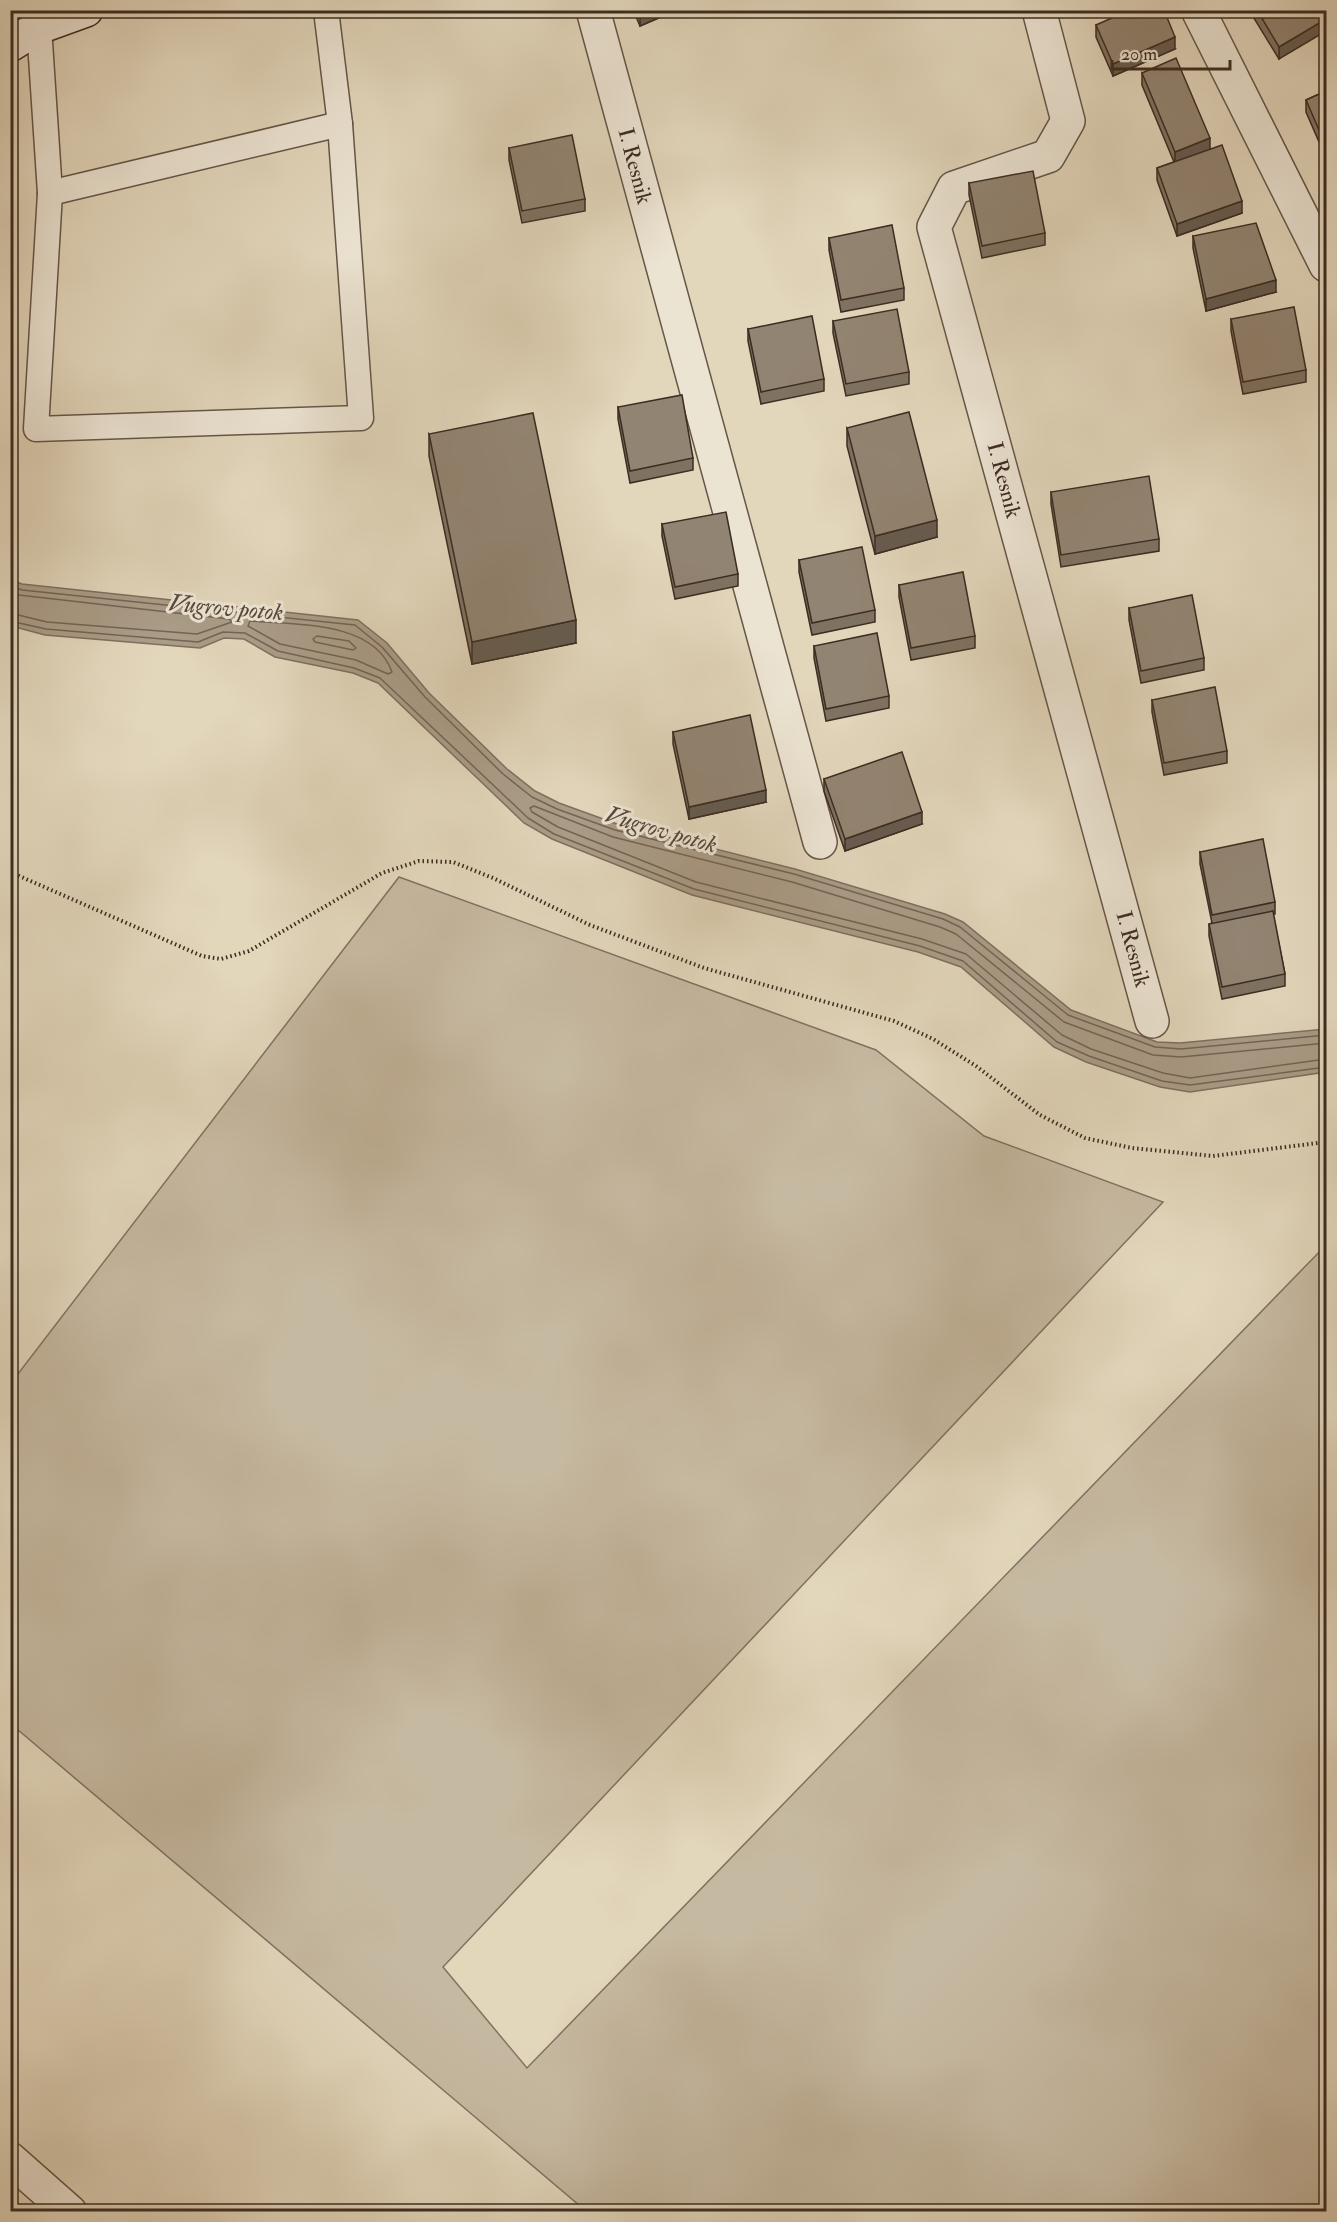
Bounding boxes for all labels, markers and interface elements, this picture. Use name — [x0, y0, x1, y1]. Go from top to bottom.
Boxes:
scale bar — [1112, 33, 1230, 71]
text: 20 m — [1121, 43, 1157, 66]
street label: I. Resnik — [611, 125, 659, 208]
street label: I. Resnik — [980, 439, 1028, 522]
water label: Vugrov potok — [167, 588, 285, 628]
water label: Vugrov potok — [601, 799, 721, 861]
street label: I. Resnik — [1109, 908, 1157, 991]

